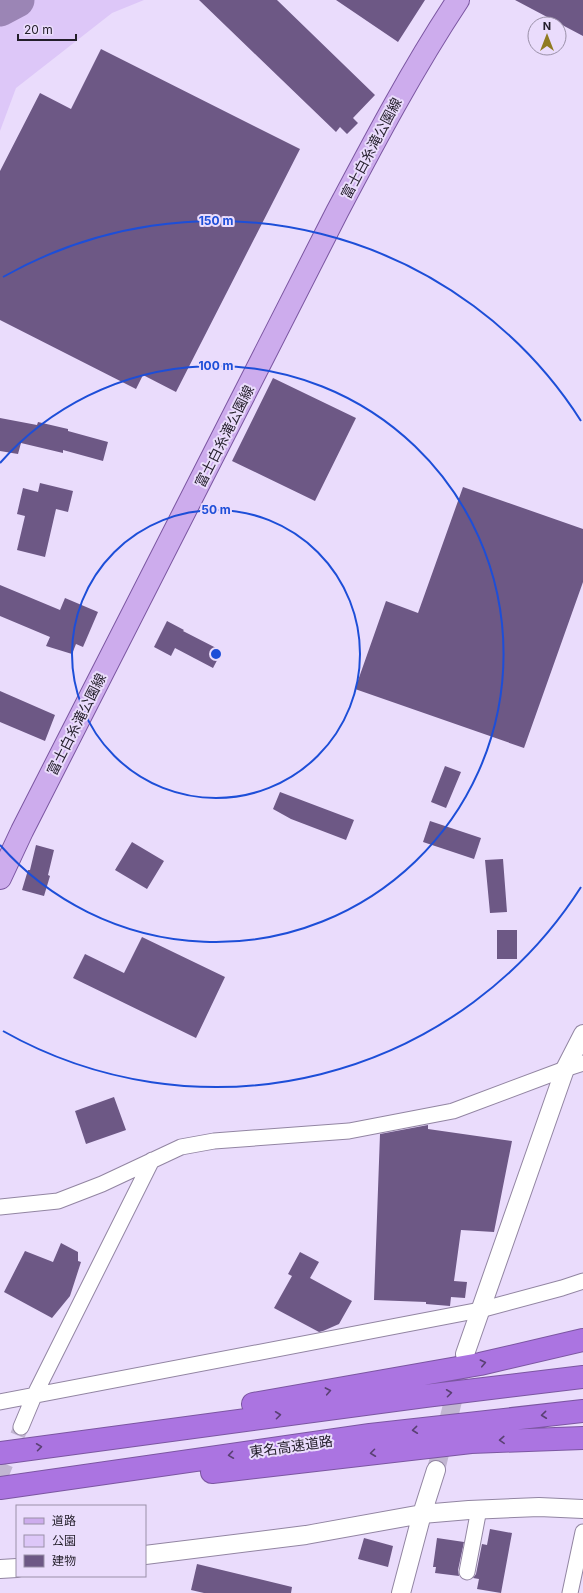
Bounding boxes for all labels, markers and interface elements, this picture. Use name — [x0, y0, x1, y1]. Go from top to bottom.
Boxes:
scale bar — [18, 16, 76, 42]
north arrow — [527, 16, 567, 56]
text: N — [543, 19, 551, 33]
text: 20 m — [24, 22, 53, 37]
street label: 富士白糸滝公園線 — [337, 95, 405, 201]
text: 150 m — [199, 213, 233, 228]
text: 100 m — [198, 358, 234, 373]
street label: 富士白糸滝公園線 — [191, 382, 257, 490]
text: 50 m — [201, 502, 231, 517]
centre of rings — [209, 647, 223, 661]
street label: 富士白糸滝公園線 — [43, 670, 109, 778]
one-way arrow — [480, 1360, 486, 1368]
one-way arrow — [324, 1387, 331, 1395]
one-way arrow — [446, 1389, 452, 1398]
one-way arrow — [275, 1411, 282, 1420]
one-way arrow — [541, 1411, 547, 1420]
one-way arrow — [412, 1425, 418, 1434]
street label: 東名高速道路 — [248, 1432, 334, 1460]
one-way arrow — [499, 1436, 505, 1445]
one-way arrow — [36, 1443, 42, 1452]
one-way arrow — [370, 1449, 376, 1458]
one-way arrow — [228, 1450, 234, 1459]
legend — [16, 1505, 146, 1577]
text: 道路 — [52, 1513, 76, 1528]
text: 公園 — [52, 1533, 76, 1548]
text: 建物 — [52, 1553, 76, 1568]

